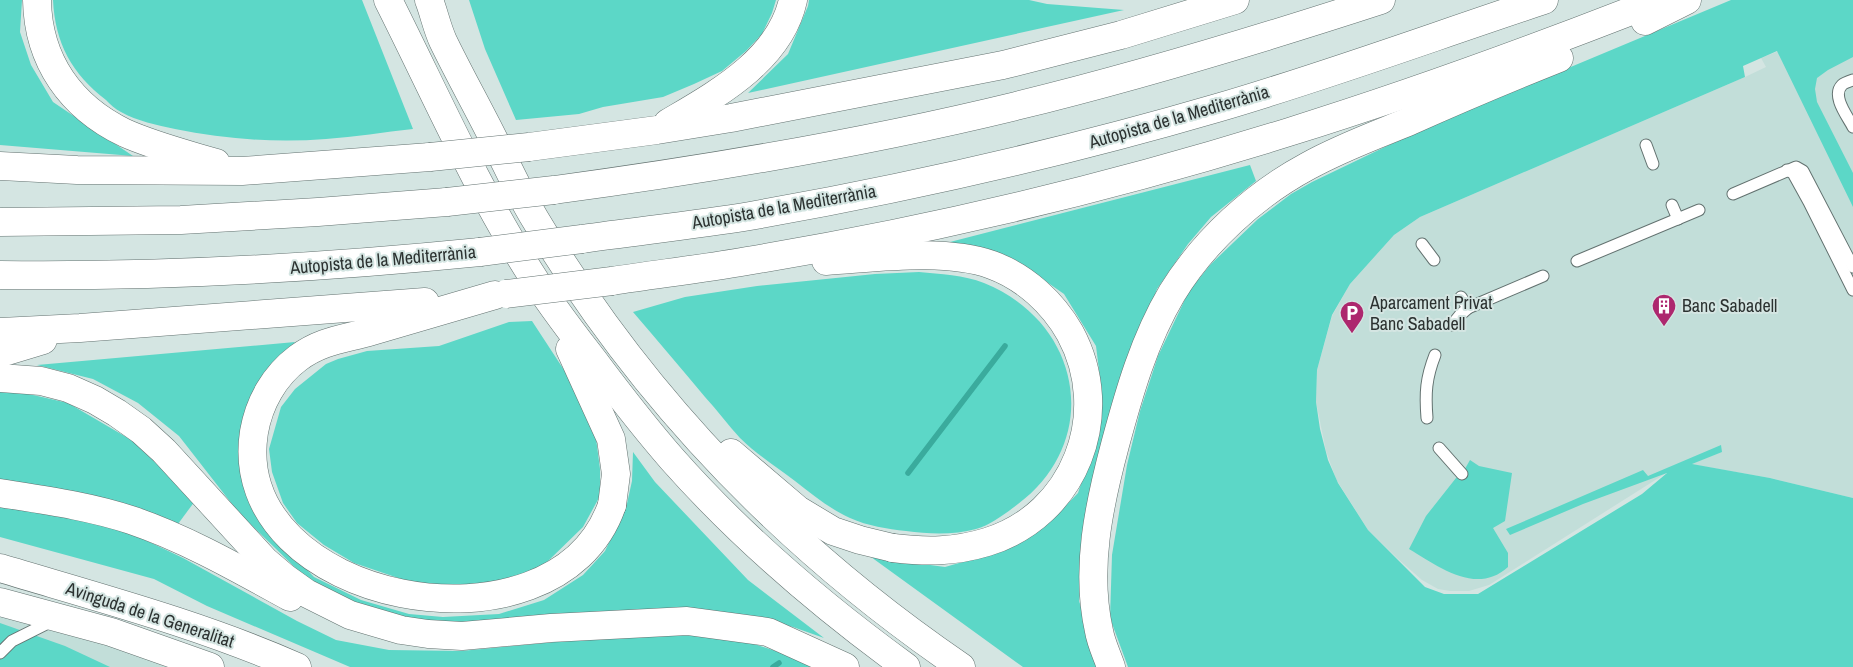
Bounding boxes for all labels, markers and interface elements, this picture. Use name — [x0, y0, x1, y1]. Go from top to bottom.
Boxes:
street label: Autopista de la Mediterrània — [1085, 79, 1272, 154]
street label: Autopista de la Mediterrània — [689, 178, 878, 235]
street label: Autopista de la Mediterrània — [288, 239, 477, 280]
place label: Aparcament Privat Banc Sabadell — [1369, 290, 1492, 336]
building icon: Banc Sabadell — [1651, 293, 1677, 327]
place label: Banc Sabadell — [1682, 293, 1777, 318]
parking icon: Aparcament Privat Banc Sabadell — [1339, 300, 1365, 334]
street label: Avinguda de la Generalitat — [62, 575, 237, 654]

